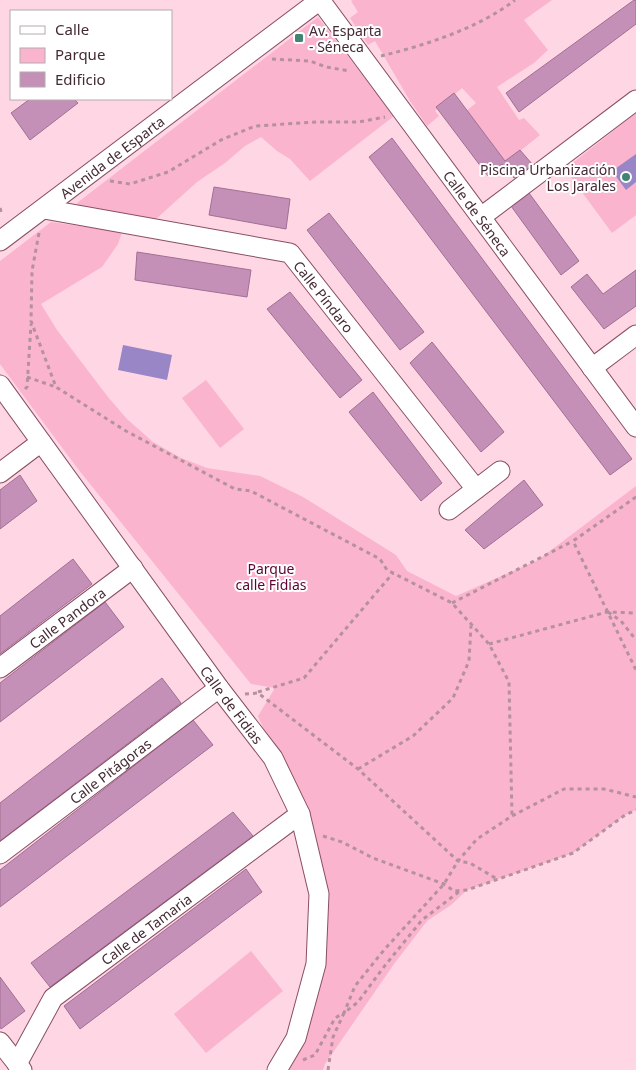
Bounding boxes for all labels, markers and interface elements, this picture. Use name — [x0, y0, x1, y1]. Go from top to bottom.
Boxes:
legend — [10, 10, 172, 100]
text: Calle — [55, 19, 89, 39]
place label: Av. Esparta - Séneca — [309, 21, 382, 56]
marker: Av. Esparta - Séneca — [293, 32, 305, 44]
text: Parque — [55, 44, 105, 64]
text: Edificio — [55, 69, 106, 89]
street label: Avenida de Esparta — [56, 111, 168, 202]
place label: Piscina Urbanización Los Jarales — [480, 160, 616, 195]
street label: Calle de Séneca — [440, 166, 516, 260]
marker: Piscina Urbanización Los Jarales — [620, 171, 632, 183]
street label: Calle Píndaro — [290, 256, 358, 336]
park label: Parque calle Fidias — [236, 559, 307, 594]
street label: Calle Pandora — [25, 583, 109, 652]
street label: Calle de Fidias — [196, 662, 268, 748]
street label: Calle Pitágoras — [65, 733, 155, 808]
street label: Calle de Tamaria — [97, 889, 195, 969]

